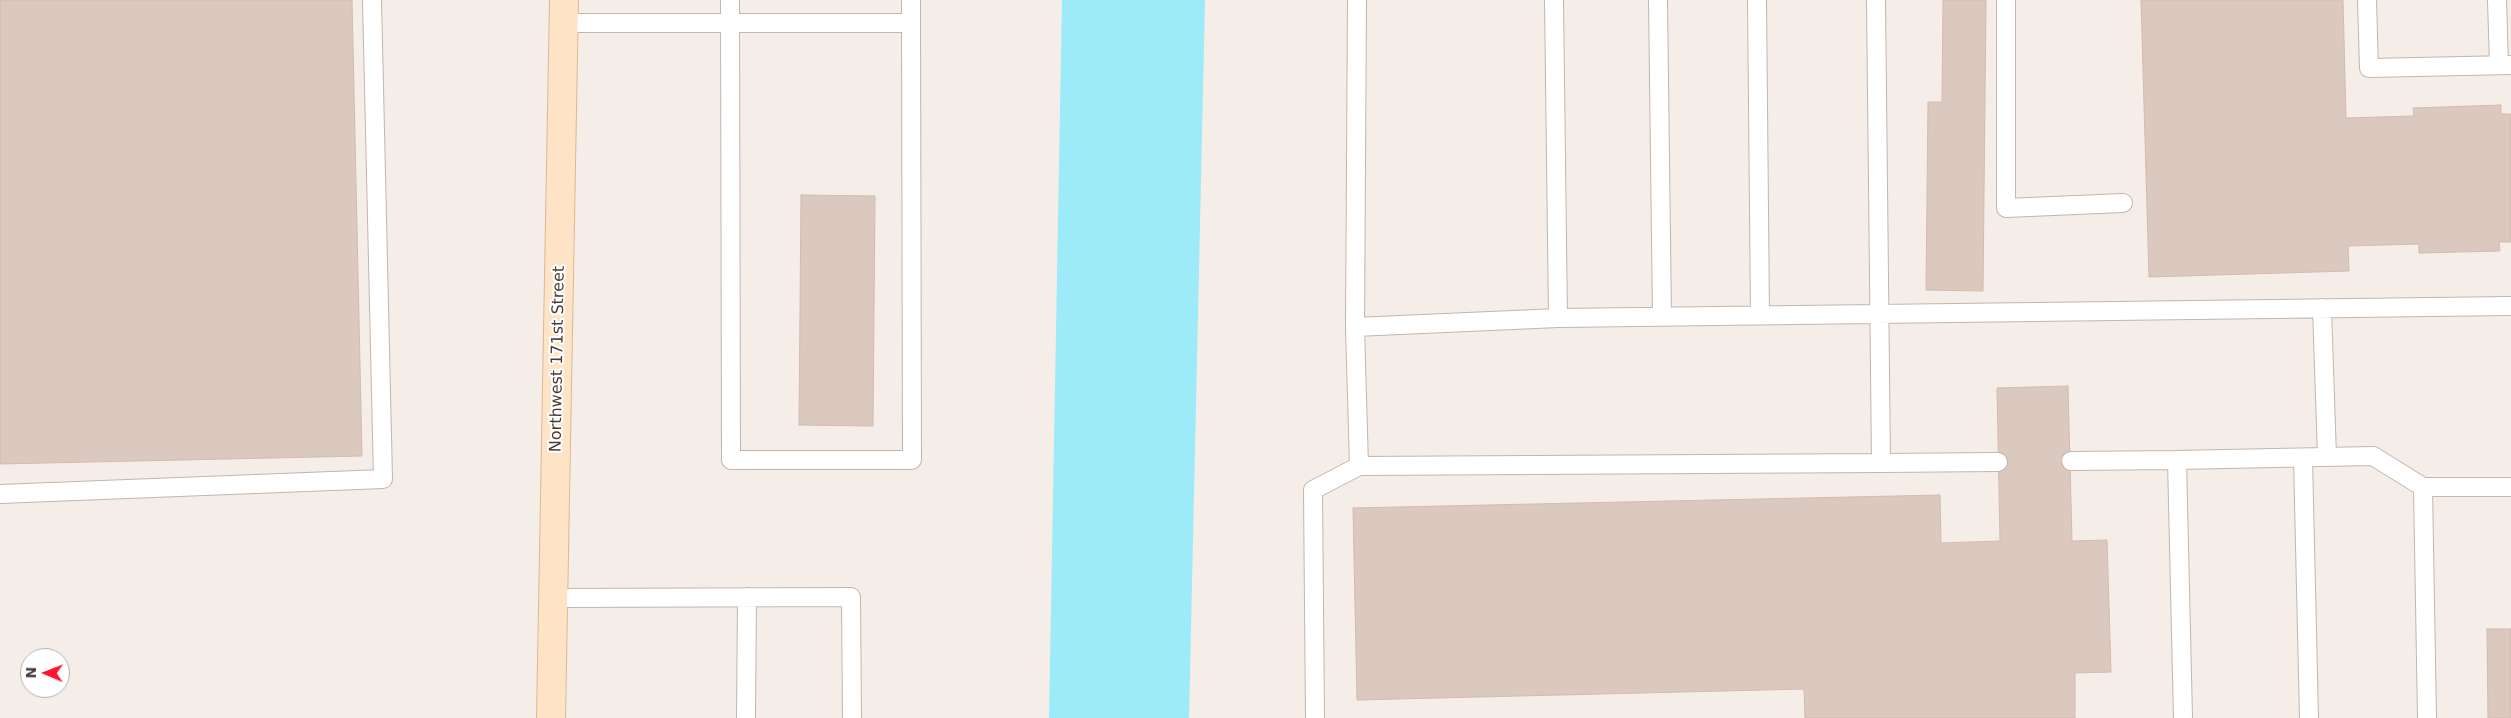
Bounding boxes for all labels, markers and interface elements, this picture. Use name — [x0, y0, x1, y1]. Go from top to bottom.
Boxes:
street label: Northwest 171st Street — [547, 266, 569, 452]
north arrow — [20, 648, 70, 698]
text: N — [23, 667, 39, 679]

